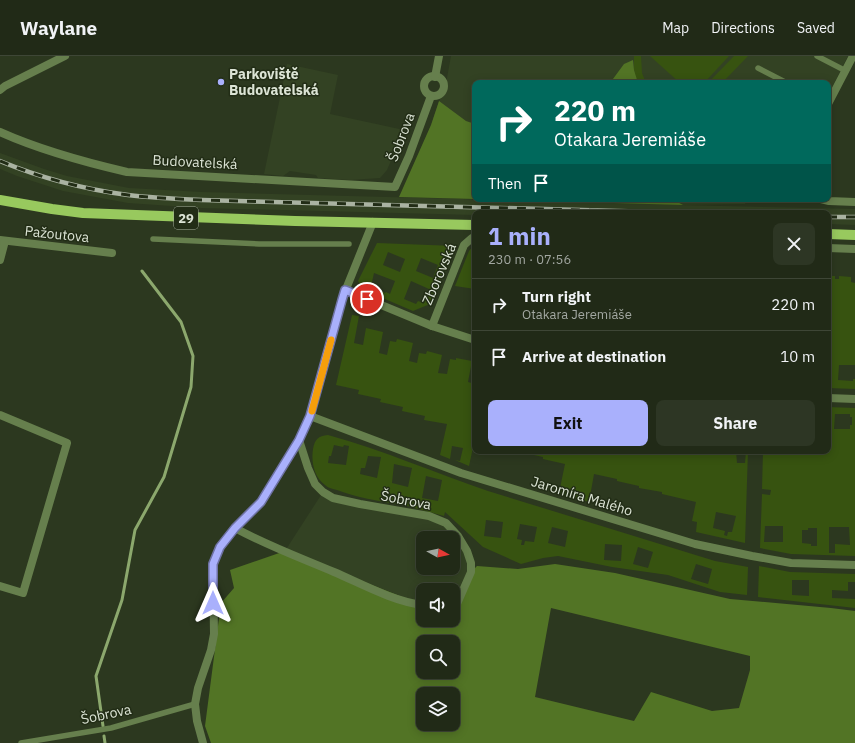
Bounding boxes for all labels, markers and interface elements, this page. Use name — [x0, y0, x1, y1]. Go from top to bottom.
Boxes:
text: Waylane — [20, 16, 97, 40]
text: Map — [662, 19, 689, 37]
text: Directions — [711, 19, 775, 37]
text: Saved — [797, 19, 835, 37]
place label: Parkoviště Budovatelská — [229, 65, 319, 99]
marker: Parkoviště Budovatelská — [216, 77, 226, 87]
text: 220 m — [554, 92, 636, 129]
icon: right — [488, 96, 540, 148]
street label: Šobrova — [383, 109, 419, 164]
text: Otakara Jeremiáše — [554, 128, 706, 151]
street label: Budovatelská — [152, 151, 238, 173]
icon: arrive — [530, 172, 552, 194]
text: Then — [488, 174, 522, 193]
road number: 29 — [174, 207, 198, 229]
text: 1 min — [488, 220, 551, 252]
street label: Pažoutova — [24, 222, 91, 246]
button: close — [773, 223, 815, 265]
street label: Zborovská — [418, 240, 460, 308]
text: 230 m · 07:56 — [488, 251, 571, 268]
pin — [350, 282, 384, 316]
text: Turn right — [522, 287, 591, 306]
icon: arrive — [356, 288, 378, 310]
icon: right — [488, 294, 510, 316]
text: 220 m — [771, 295, 815, 314]
text: Otakara Jeremiáše — [522, 306, 632, 323]
icon: arrive — [488, 346, 510, 368]
text: Arrive at destination — [522, 347, 666, 366]
text: 10 m — [780, 347, 815, 366]
button: Exit — [488, 400, 648, 446]
button: Share — [656, 400, 815, 446]
street label: Jaromíra Malého — [529, 472, 635, 520]
street label: Šobrova — [379, 485, 434, 514]
north arrow — [416, 531, 460, 575]
map controls — [416, 531, 460, 731]
position arrow — [192, 582, 234, 624]
button: sound — [416, 583, 460, 627]
button: search — [416, 635, 460, 679]
button: layers — [416, 687, 460, 731]
street label: Šobrova — [79, 699, 133, 728]

